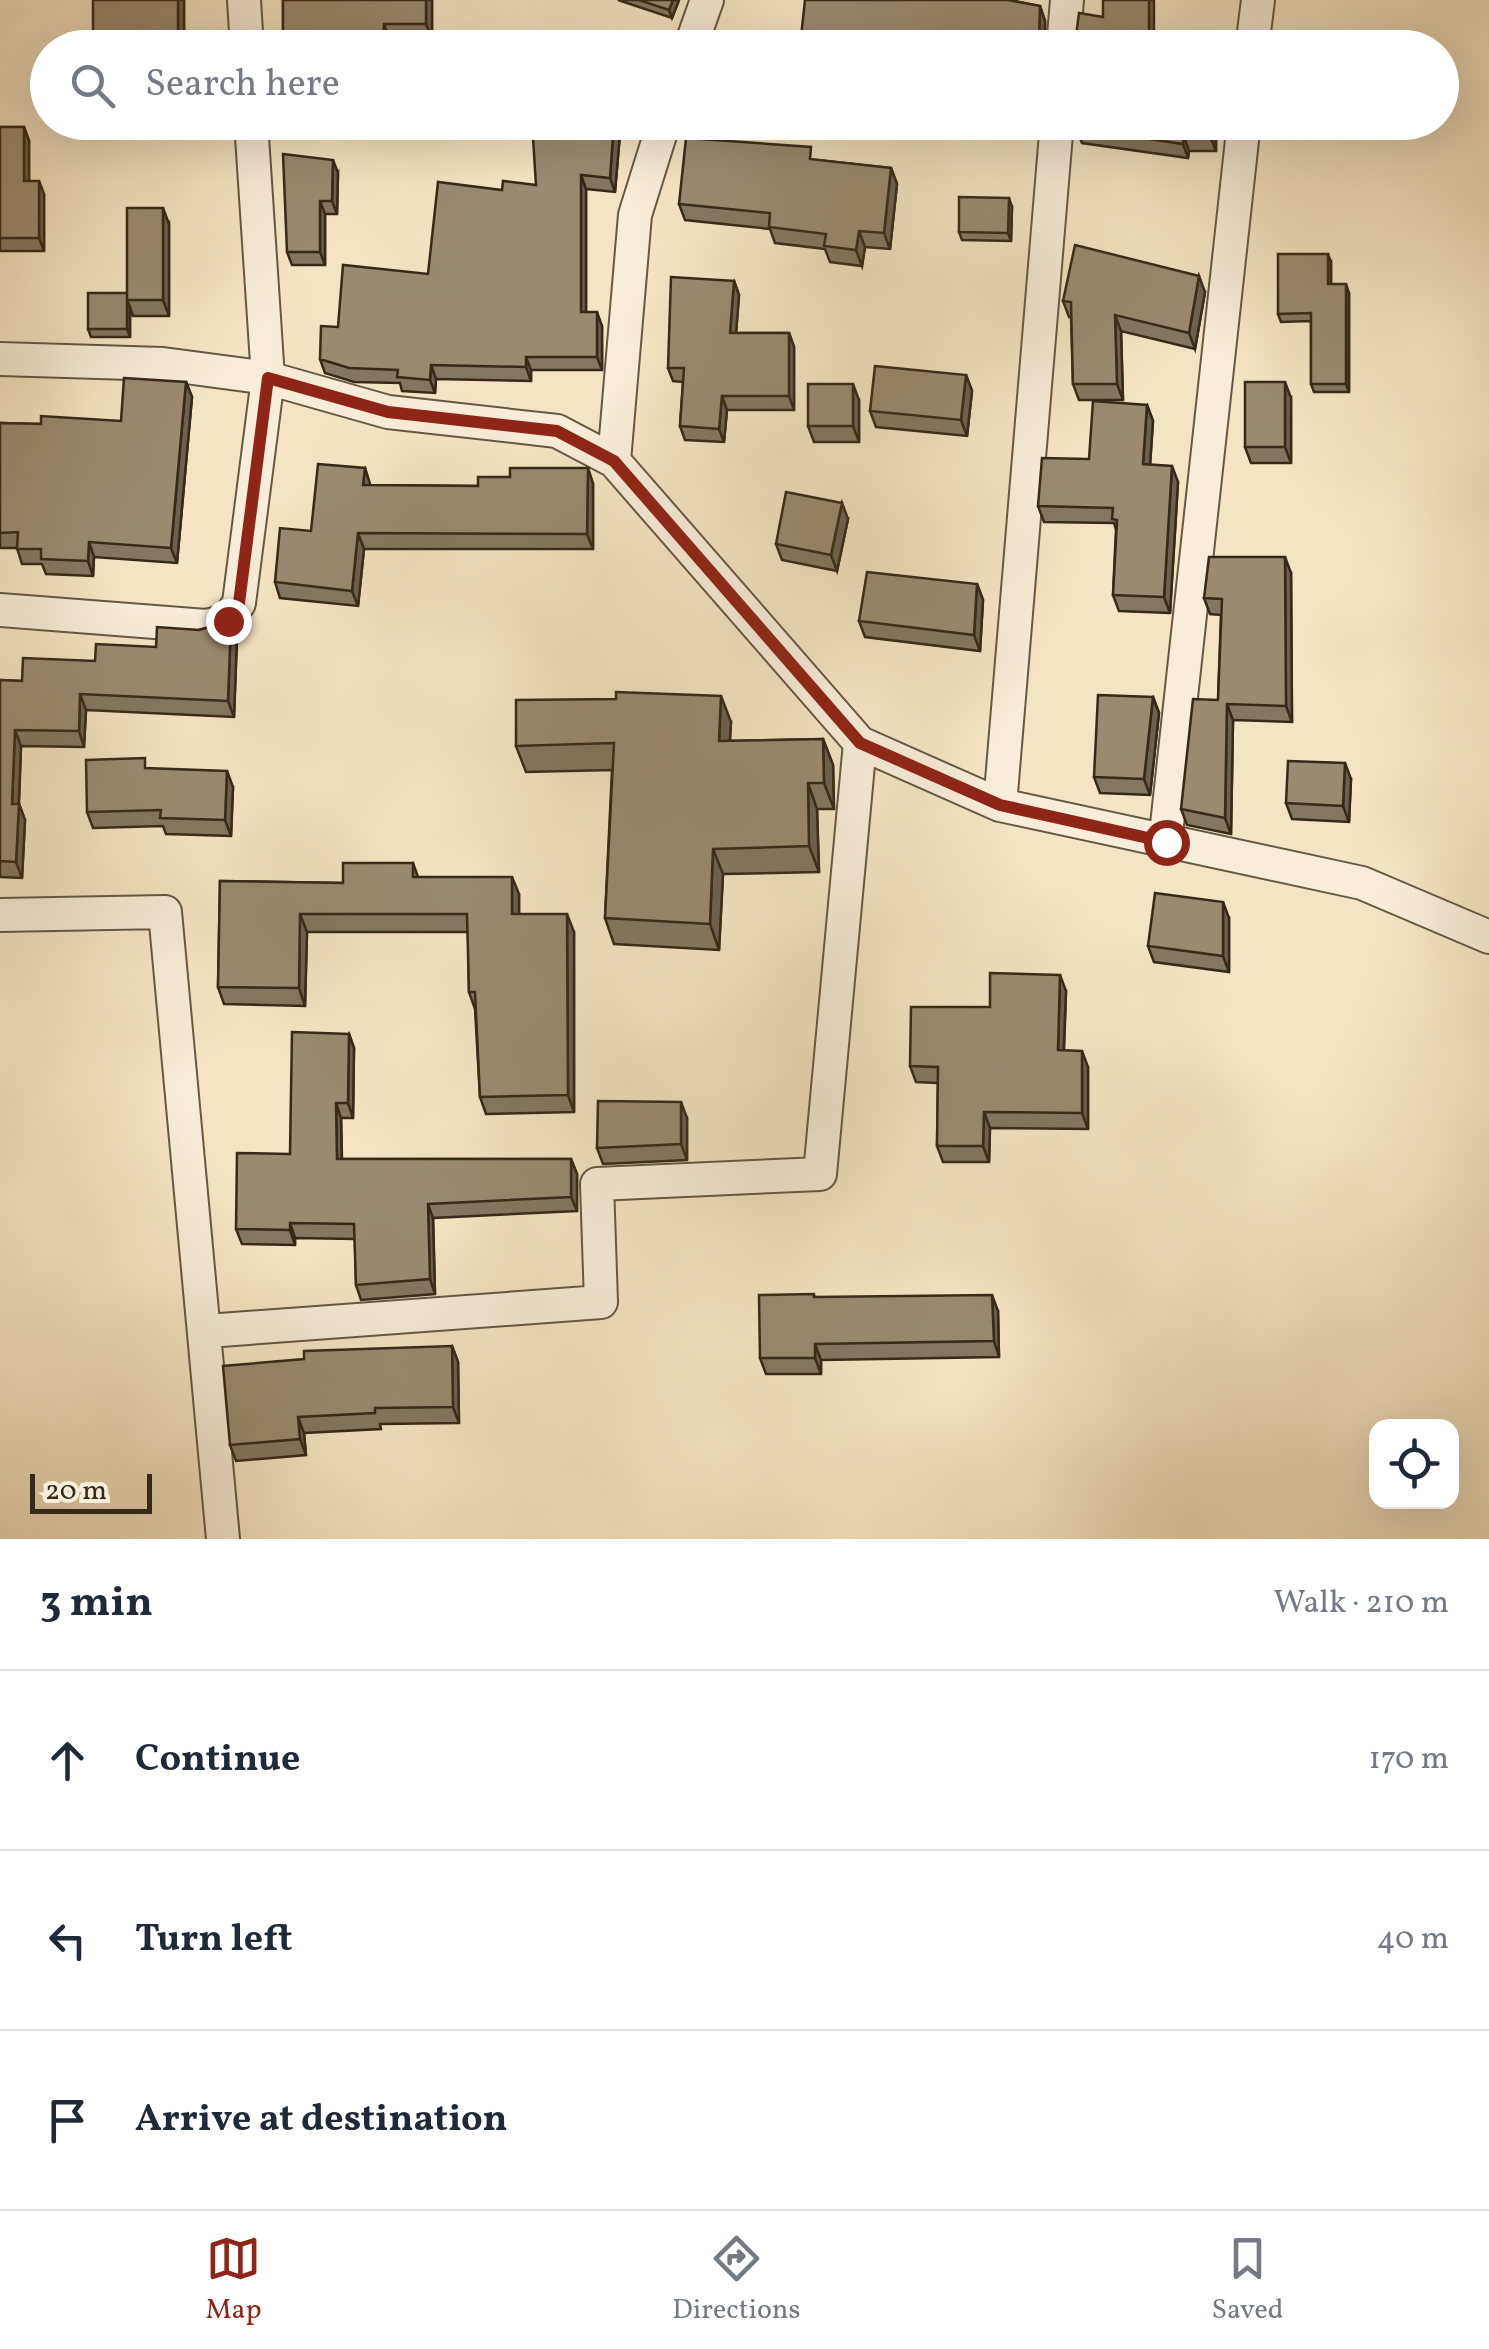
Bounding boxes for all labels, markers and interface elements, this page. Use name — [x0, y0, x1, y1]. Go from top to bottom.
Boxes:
search box — [30, 30, 1459, 140]
icon: search — [65, 58, 120, 113]
text: Search here — [145, 59, 340, 112]
route end — [206, 599, 252, 645]
route start — [1144, 820, 1190, 866]
map controls — [1369, 1419, 1459, 1509]
button: locate — [1369, 1419, 1459, 1509]
scale bar — [30, 1469, 152, 1514]
text: 20 m — [45, 1472, 107, 1511]
text: 3 min — [40, 1575, 153, 1634]
text: Walk · 210 m — [1274, 1582, 1449, 1626]
icon: ahead — [40, 1733, 95, 1788]
text: Continue — [135, 1734, 300, 1787]
text: 170 m — [1368, 1738, 1449, 1782]
icon: left — [40, 1913, 95, 1968]
text: Turn left — [135, 1914, 292, 1967]
text: 40 m — [1377, 1918, 1449, 1962]
icon: arrive — [40, 2093, 95, 2148]
text: Arrive at destination — [135, 2094, 508, 2147]
tab: Map — [205, 2231, 261, 2330]
tab: Directions — [672, 2231, 801, 2330]
tab: Saved — [1211, 2231, 1284, 2330]

